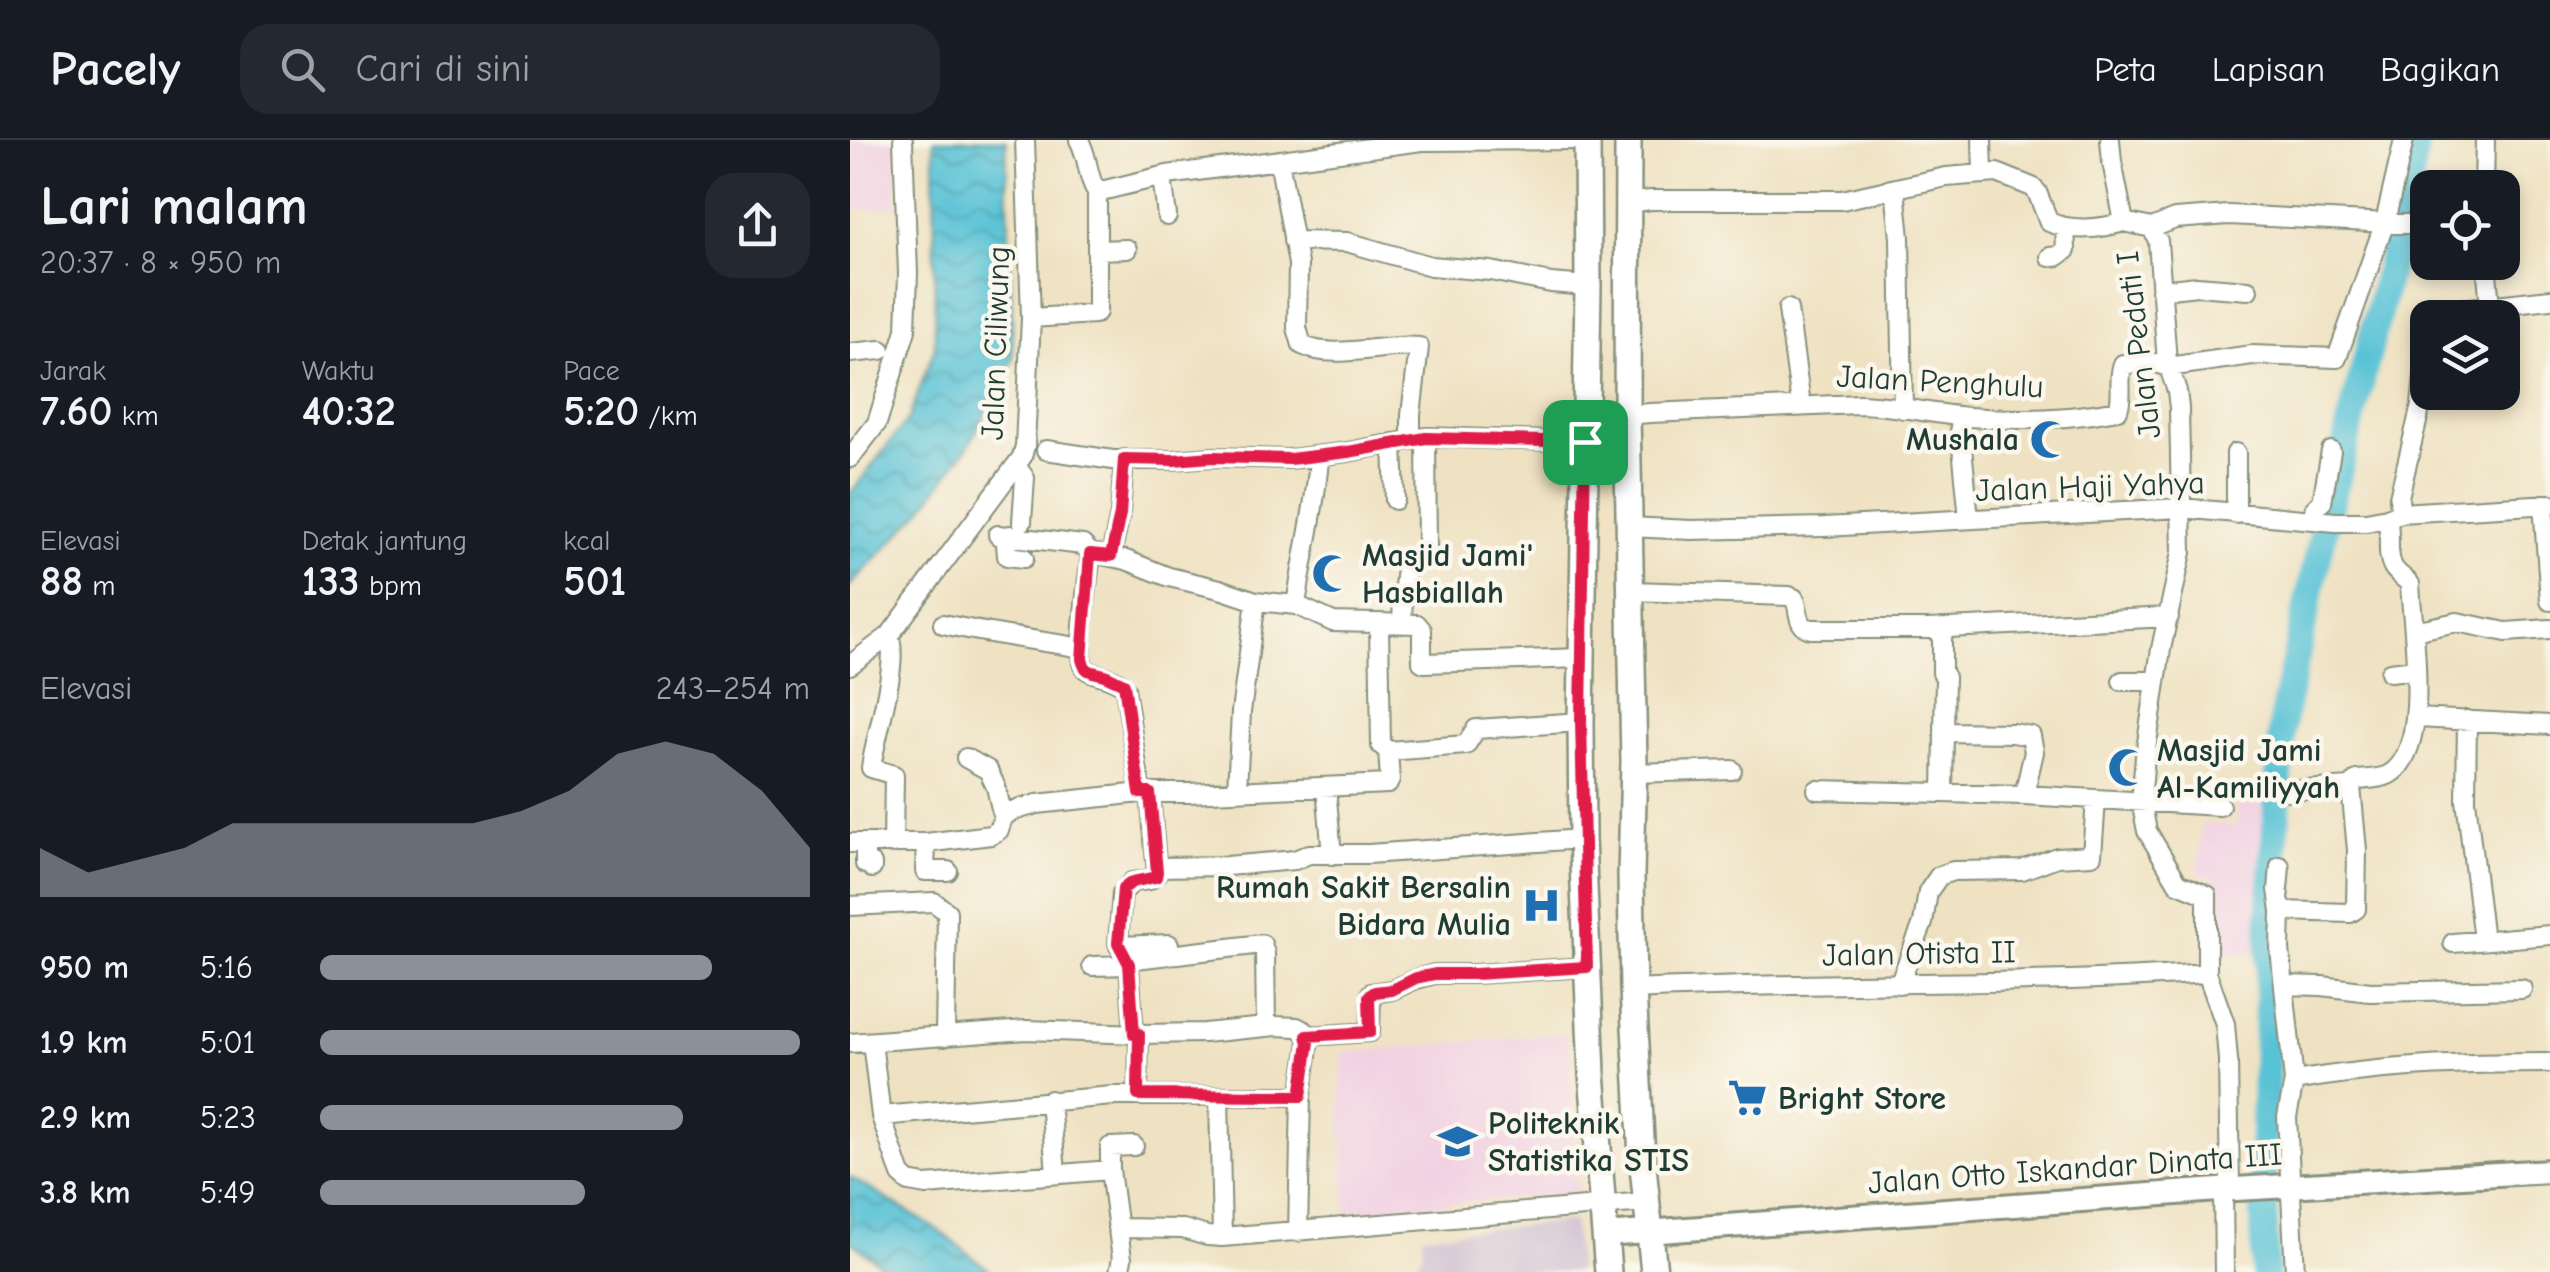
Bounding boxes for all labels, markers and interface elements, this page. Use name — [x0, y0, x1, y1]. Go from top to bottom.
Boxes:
search box — [240, 24, 940, 114]
text: Pacely — [50, 42, 180, 97]
icon: search — [275, 42, 330, 97]
text: Cari di sini — [355, 47, 530, 91]
text: Peta — [2094, 49, 2157, 90]
text: Lapisan — [2212, 49, 2325, 90]
text: Bagikan — [2380, 49, 2500, 90]
map controls — [2410, 170, 2520, 410]
button: locate — [2410, 170, 2520, 280]
button: share — [705, 173, 810, 278]
text: Lari malam — [40, 174, 308, 238]
text: 20:37 · 8 × 950 m — [40, 244, 281, 281]
street label: Jalan Ciliwung — [974, 245, 1017, 441]
street label: Jalan Pedati I — [2109, 249, 2168, 441]
button: layers — [2410, 300, 2520, 410]
text: Jarak — [40, 355, 106, 387]
text: Waktu — [302, 355, 374, 387]
text: Pace — [563, 355, 620, 387]
street label: Jalan Penghulu — [1836, 358, 2044, 405]
text: 7.60 — [40, 387, 113, 436]
text: 40:32 — [302, 387, 396, 436]
text: 5:20 — [563, 387, 639, 436]
text: km — [113, 400, 159, 432]
text: /km — [639, 400, 698, 432]
pin — [1543, 400, 1628, 485]
icon: arrive — [1558, 415, 1613, 470]
mosque icon: Mushala — [2028, 418, 2070, 460]
place label: Mushala — [1906, 421, 2019, 458]
street label: Jalan Haji Yahya — [1975, 464, 2205, 509]
text: Elevasi — [40, 525, 121, 557]
text: Detak jantung — [302, 525, 467, 557]
text: kcal — [563, 525, 610, 557]
place label: Masjid Jami' Hasbiallah — [1362, 537, 1533, 611]
mosque icon: Masjid Jami' Hasbiallah — [1311, 552, 1353, 594]
text: 88 — [40, 557, 83, 606]
text: 133 — [302, 557, 360, 606]
text: 501 — [563, 557, 626, 606]
text: m — [83, 570, 116, 602]
text: bpm — [360, 570, 422, 602]
text: Elevasi — [40, 670, 132, 707]
text: 243–254 m — [656, 670, 810, 707]
place label: Masjid Jami Al-Kamiliyyah — [2157, 732, 2340, 806]
mosque icon: Masjid Jami Al-Kamiliyyah — [2106, 747, 2148, 789]
place label: Rumah Sakit Bersalin Bidara Mulia — [1216, 869, 1511, 943]
hospital icon: Rumah Sakit Bersalin Bidara Mulia — [1520, 884, 1562, 926]
street label: Jalan Otista II — [1822, 933, 2016, 974]
text: 950 m — [40, 949, 129, 986]
text: 5:16 — [200, 949, 253, 986]
text: 1.9 km — [40, 1024, 128, 1061]
text: 5:01 — [200, 1024, 255, 1061]
supermarket icon: Bright Store — [1727, 1077, 1769, 1119]
place label: Bright Store — [1778, 1080, 1946, 1117]
text: 2.9 km — [40, 1099, 131, 1136]
text: 5:23 — [200, 1099, 256, 1136]
place label: Politeknik Statistika STIS — [1488, 1105, 1689, 1179]
school or university icon: Politeknik Statistika STIS — [1437, 1120, 1479, 1162]
street label: Jalan Otto Iskandar Dinata III — [1867, 1136, 2283, 1201]
text: 3.8 km — [40, 1174, 130, 1211]
text: 5:49 — [200, 1174, 256, 1211]

